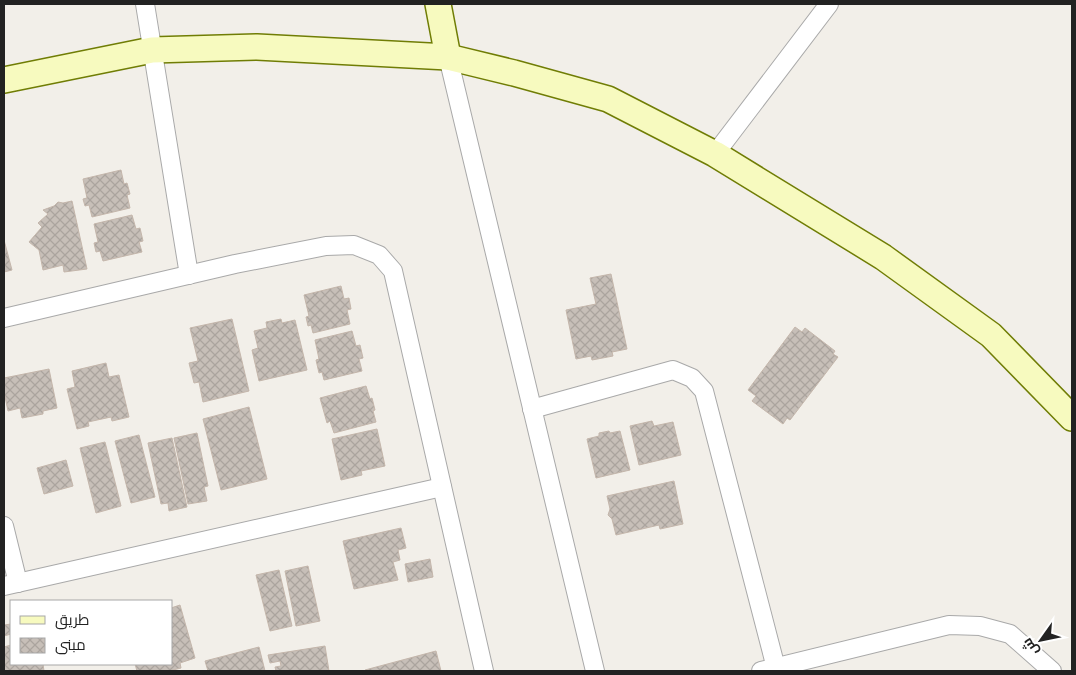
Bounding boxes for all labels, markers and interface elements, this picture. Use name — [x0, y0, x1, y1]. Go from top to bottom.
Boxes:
legend — [10, 600, 172, 665]
text: طريق — [55, 610, 89, 630]
north arrow — [1016, 615, 1066, 665]
text: مبنى — [55, 635, 86, 655]
text: ش — [1018, 635, 1043, 660]

